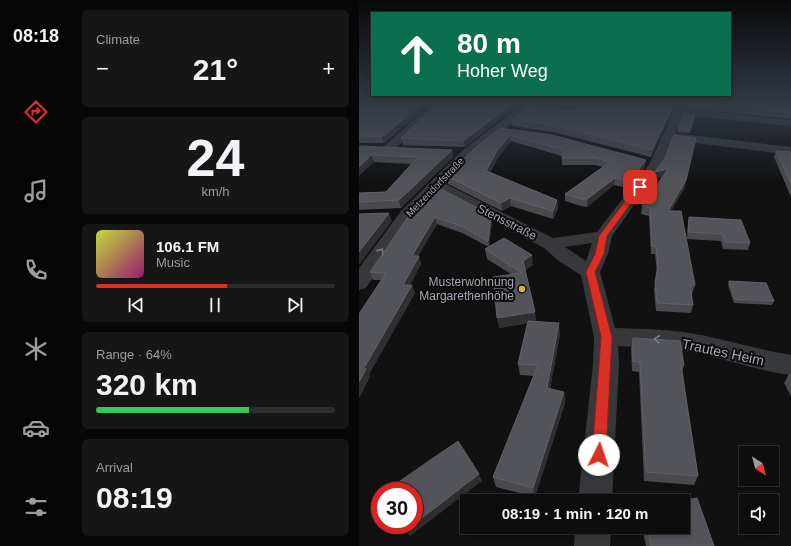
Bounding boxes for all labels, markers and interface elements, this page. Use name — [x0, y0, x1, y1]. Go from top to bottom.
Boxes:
text: 08:18 — [13, 26, 59, 46]
icon: ahead — [391, 28, 443, 80]
text: 80 m — [457, 28, 521, 59]
text: Climate — [96, 32, 140, 47]
text: 21° — [193, 53, 238, 86]
text: − — [96, 56, 109, 81]
text: + — [322, 56, 335, 81]
text: Hoher Weg — [457, 61, 548, 81]
icon: directions — [22, 98, 50, 126]
text: 24 — [187, 129, 244, 187]
street label: Metzendorfstraße — [404, 155, 466, 219]
pin — [623, 170, 657, 204]
icon: arrive — [629, 176, 651, 198]
icon: music — [22, 177, 50, 205]
text: km/h — [201, 184, 230, 199]
street label: Stensstraße — [475, 201, 539, 243]
text: 106.1 FM — [156, 238, 219, 255]
one-way arrow — [376, 248, 384, 255]
text: Music — [156, 255, 190, 270]
icon: phone — [22, 256, 50, 284]
place label: Musterwohnung Margarethenhöhe — [419, 275, 514, 303]
marker: Musterwohnung Margarethenhöhe — [517, 284, 527, 294]
icon: previous — [125, 294, 147, 316]
icon: pause — [204, 294, 226, 316]
icon: next — [284, 294, 306, 316]
icon: climate — [22, 335, 50, 363]
one-way arrow — [654, 335, 660, 344]
street label: Trautes Heim — [680, 335, 766, 369]
text: Range · 64% — [96, 347, 172, 362]
text: 320 km — [96, 368, 198, 401]
icon: car — [22, 414, 50, 442]
position arrow — [578, 434, 620, 476]
north arrow — [739, 446, 779, 486]
map controls — [739, 446, 779, 534]
text: Arrival — [96, 460, 133, 475]
text: 08:19 — [96, 481, 173, 514]
speed limit sign: 30 — [371, 482, 423, 534]
icon: filters — [22, 493, 50, 521]
button: sound — [739, 494, 779, 534]
text: 08:19 · 1 min · 120 m — [502, 505, 648, 522]

